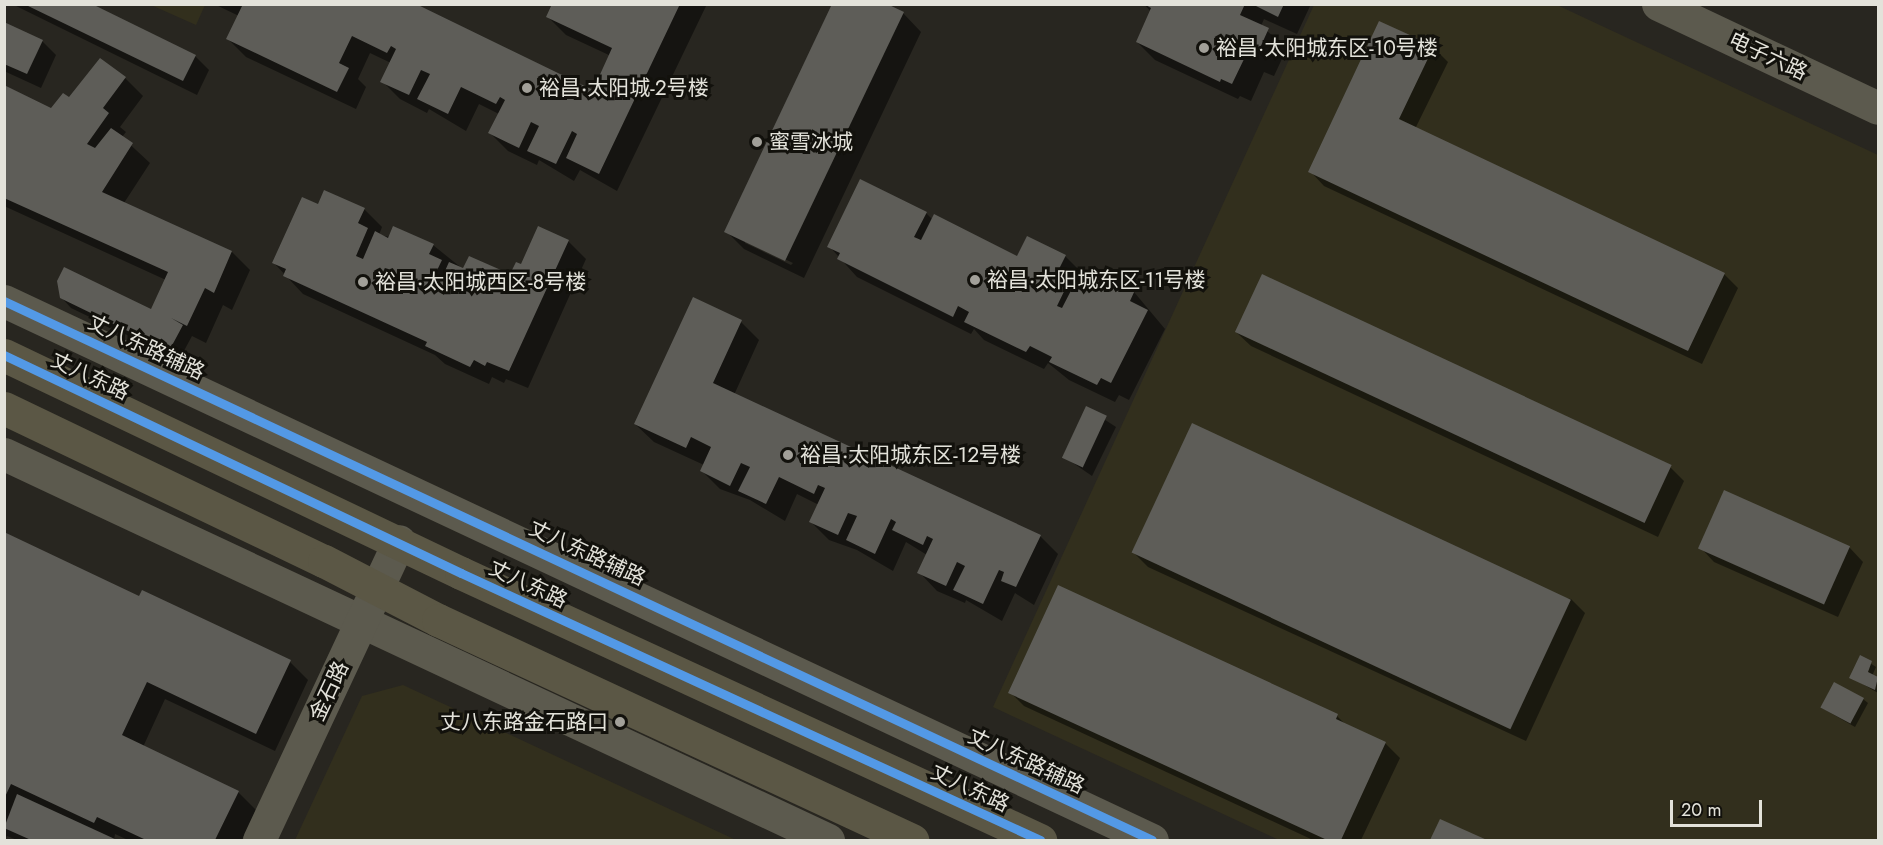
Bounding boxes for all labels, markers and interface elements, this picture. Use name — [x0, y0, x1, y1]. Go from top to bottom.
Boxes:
street label: 电子六路 — [1725, 27, 1811, 85]
place label: 裕昌·太阳城东区-10号楼 — [1216, 35, 1438, 61]
marker: 裕昌·太阳城东区-10号楼 — [1197, 41, 1211, 55]
place label: 裕昌·太阳城-2号楼 — [539, 75, 709, 101]
marker: 裕昌·太阳城-2号楼 — [520, 81, 534, 95]
place label: 蜜雪冰城 — [769, 129, 853, 155]
marker: 蜜雪冰城 — [750, 135, 764, 149]
place label: 裕昌·太阳城东区-11号楼 — [987, 267, 1206, 293]
place label: 裕昌·太阳城西区-8号楼 — [375, 269, 586, 295]
marker: 裕昌·太阳城东区-11号楼 — [968, 273, 982, 287]
marker: 裕昌·太阳城西区-8号楼 — [356, 275, 370, 289]
street label: 丈八东路辅路 — [84, 309, 208, 385]
street label: 丈八东路 — [47, 347, 133, 405]
place label: 裕昌·太阳城东区-12号楼 — [800, 442, 1021, 468]
marker: 裕昌·太阳城东区-12号楼 — [781, 448, 795, 462]
street label: 丈八东路辅路 — [525, 515, 649, 591]
street label: 丈八东路 — [485, 555, 571, 613]
street label: 金石路 — [304, 657, 354, 725]
place label: 丈八东路金石路口 — [440, 709, 608, 735]
marker: 丈八东路金石路口 — [613, 715, 627, 729]
street label: 丈八东路辅路 — [964, 723, 1088, 799]
street label: 丈八东路 — [927, 759, 1013, 817]
scale bar — [1673, 788, 1764, 826]
text: 20 m — [1681, 797, 1721, 823]

